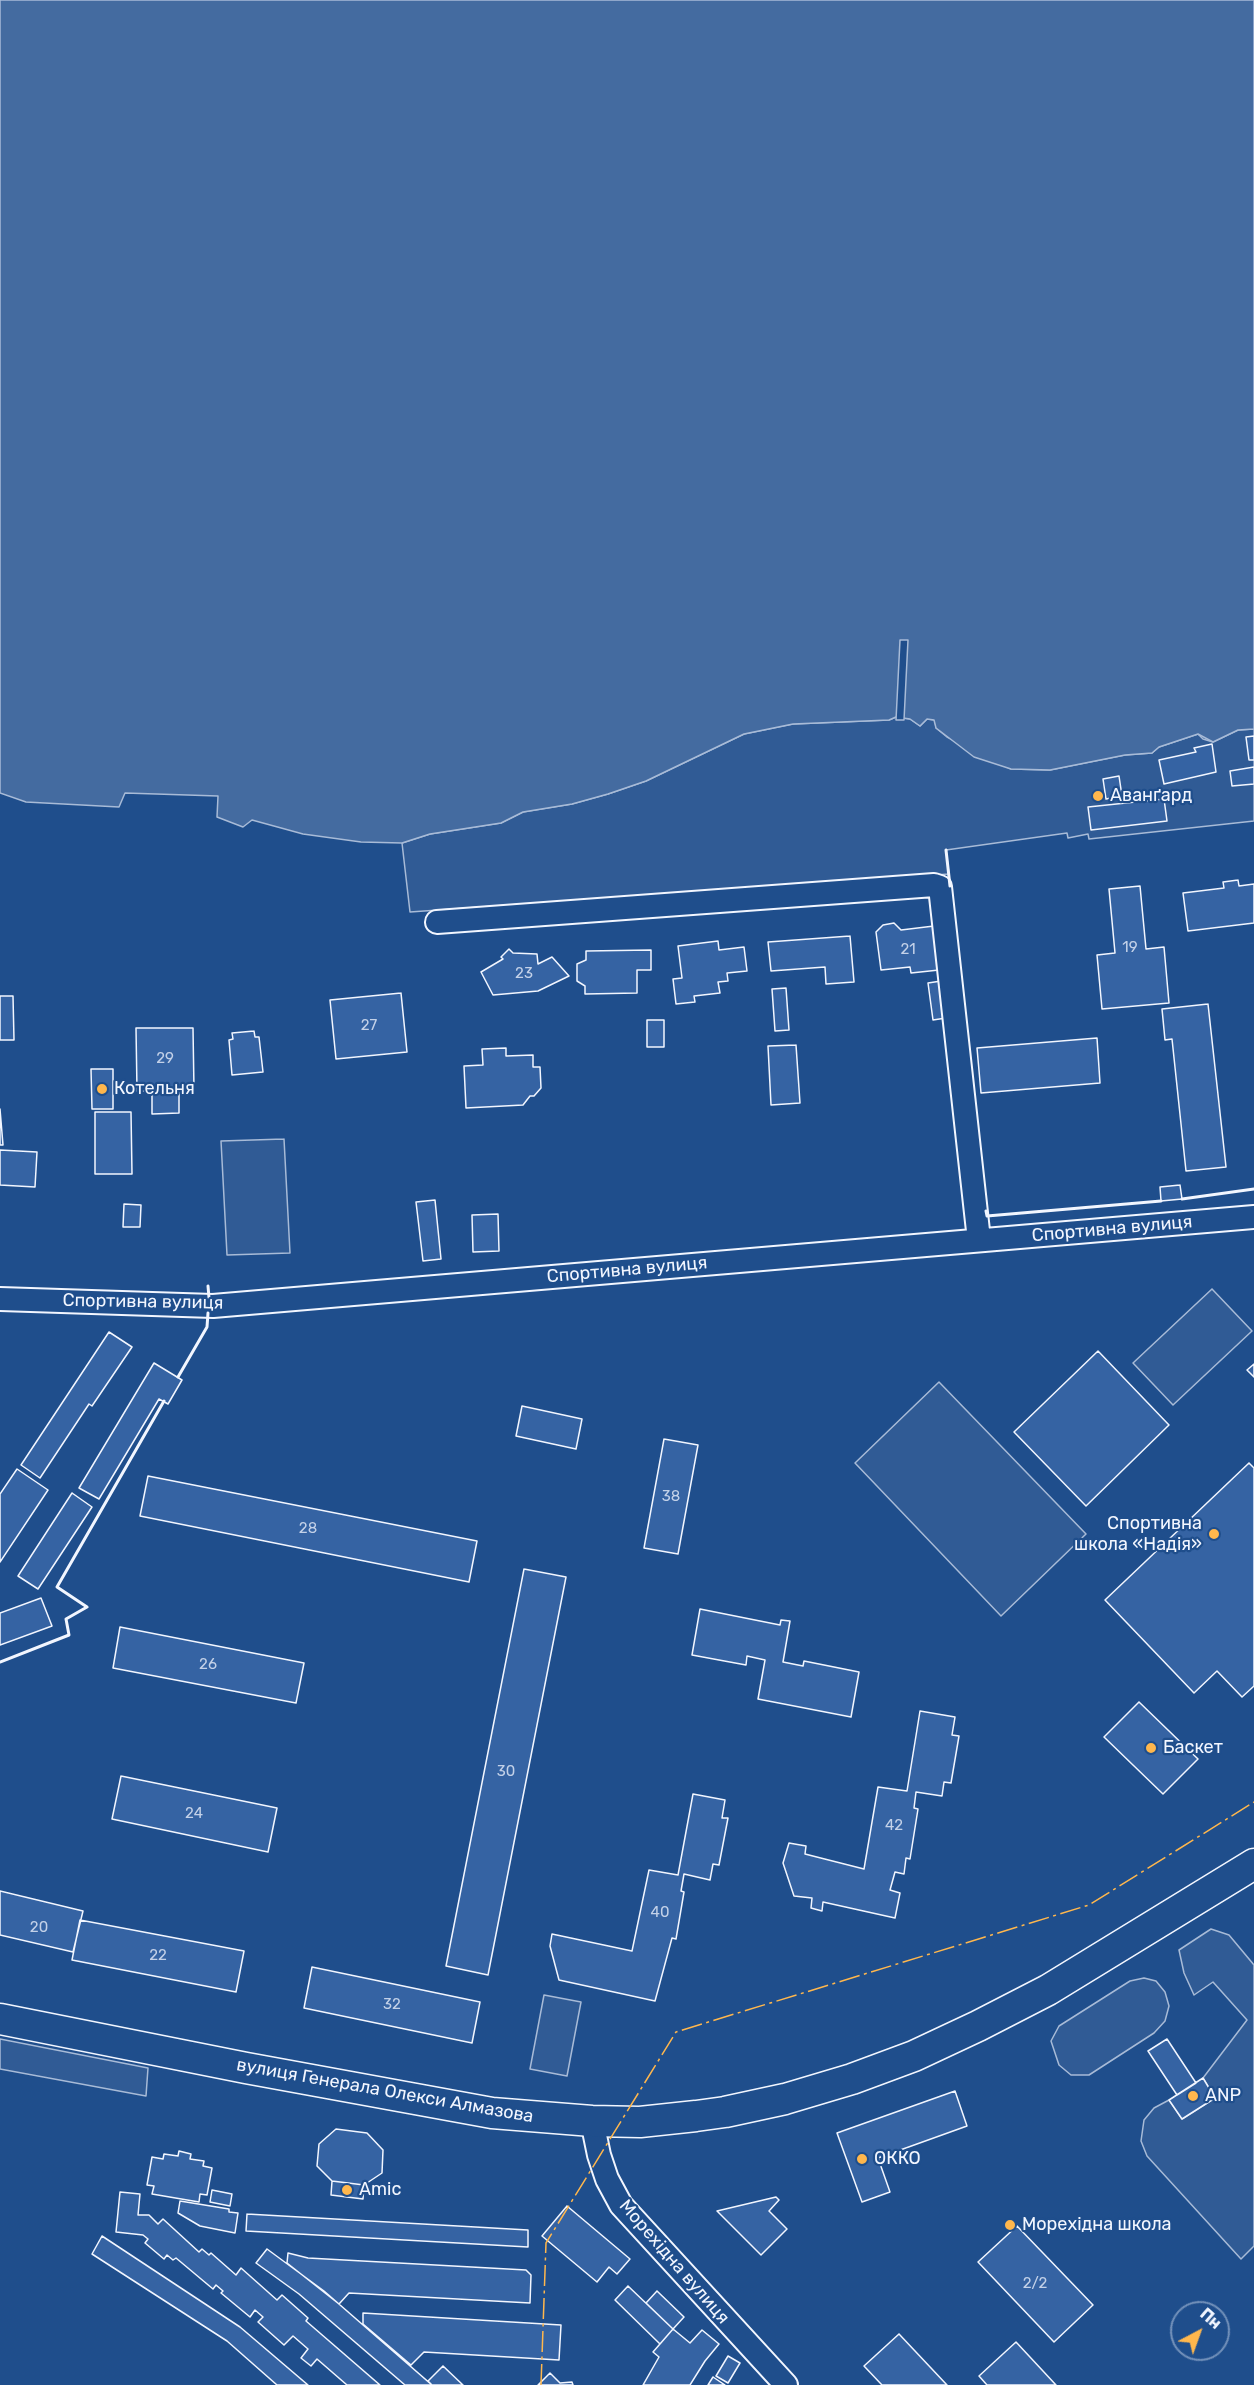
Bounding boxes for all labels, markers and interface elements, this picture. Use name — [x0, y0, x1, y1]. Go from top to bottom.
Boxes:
place label: Аванґард — [1110, 785, 1192, 807]
marker: Аванґард — [1091, 789, 1105, 803]
house number: 19 — [1122, 939, 1138, 957]
house number: 21 — [900, 941, 916, 959]
house number: 23 — [515, 965, 533, 983]
house number: 27 — [361, 1017, 377, 1035]
house number: 29 — [156, 1050, 174, 1068]
place label: Котельня — [114, 1078, 195, 1100]
marker: Котельня — [95, 1082, 109, 1096]
street label: Спортивна вулиця — [1031, 1211, 1193, 1247]
street label: Спортивна вулиця — [546, 1252, 708, 1288]
street label: Спортивна вулиця — [62, 1290, 224, 1314]
house number: 38 — [662, 1488, 680, 1506]
place label: Спортивна школа «Надія» — [1074, 1513, 1202, 1556]
house number: 28 — [299, 1520, 317, 1538]
marker: Спортивна школа «Надія» — [1207, 1527, 1221, 1541]
house number: 26 — [199, 1656, 217, 1674]
place label: Баскет — [1163, 1737, 1223, 1759]
marker: Баскет — [1144, 1741, 1158, 1755]
house number: 30 — [497, 1763, 515, 1781]
house number: 24 — [185, 1805, 203, 1823]
house number: 42 — [885, 1817, 903, 1835]
house number: 40 — [651, 1904, 669, 1922]
house number: 20 — [30, 1919, 48, 1937]
house number: 22 — [149, 1947, 167, 1965]
house number: 32 — [383, 1996, 401, 2014]
street label: вулиця Генерала Олекси Алмазова — [235, 2054, 535, 2128]
place label: ANP — [1205, 2085, 1241, 2107]
marker: ANP — [1186, 2089, 1200, 2103]
place label: ОККО — [874, 2148, 921, 2170]
marker: ОККО — [855, 2152, 869, 2166]
place label: Amic — [359, 2179, 401, 2201]
marker: Amic — [340, 2183, 354, 2197]
street label: Морехідна вулиця — [614, 2196, 734, 2328]
place label: Морехідна школа — [1022, 2214, 1172, 2236]
marker: Морехідна школа — [1003, 2218, 1017, 2232]
house number: 2/2 — [1023, 2275, 1047, 2293]
north arrow — [1170, 2301, 1230, 2361]
text: Пн — [1196, 2304, 1225, 2333]

